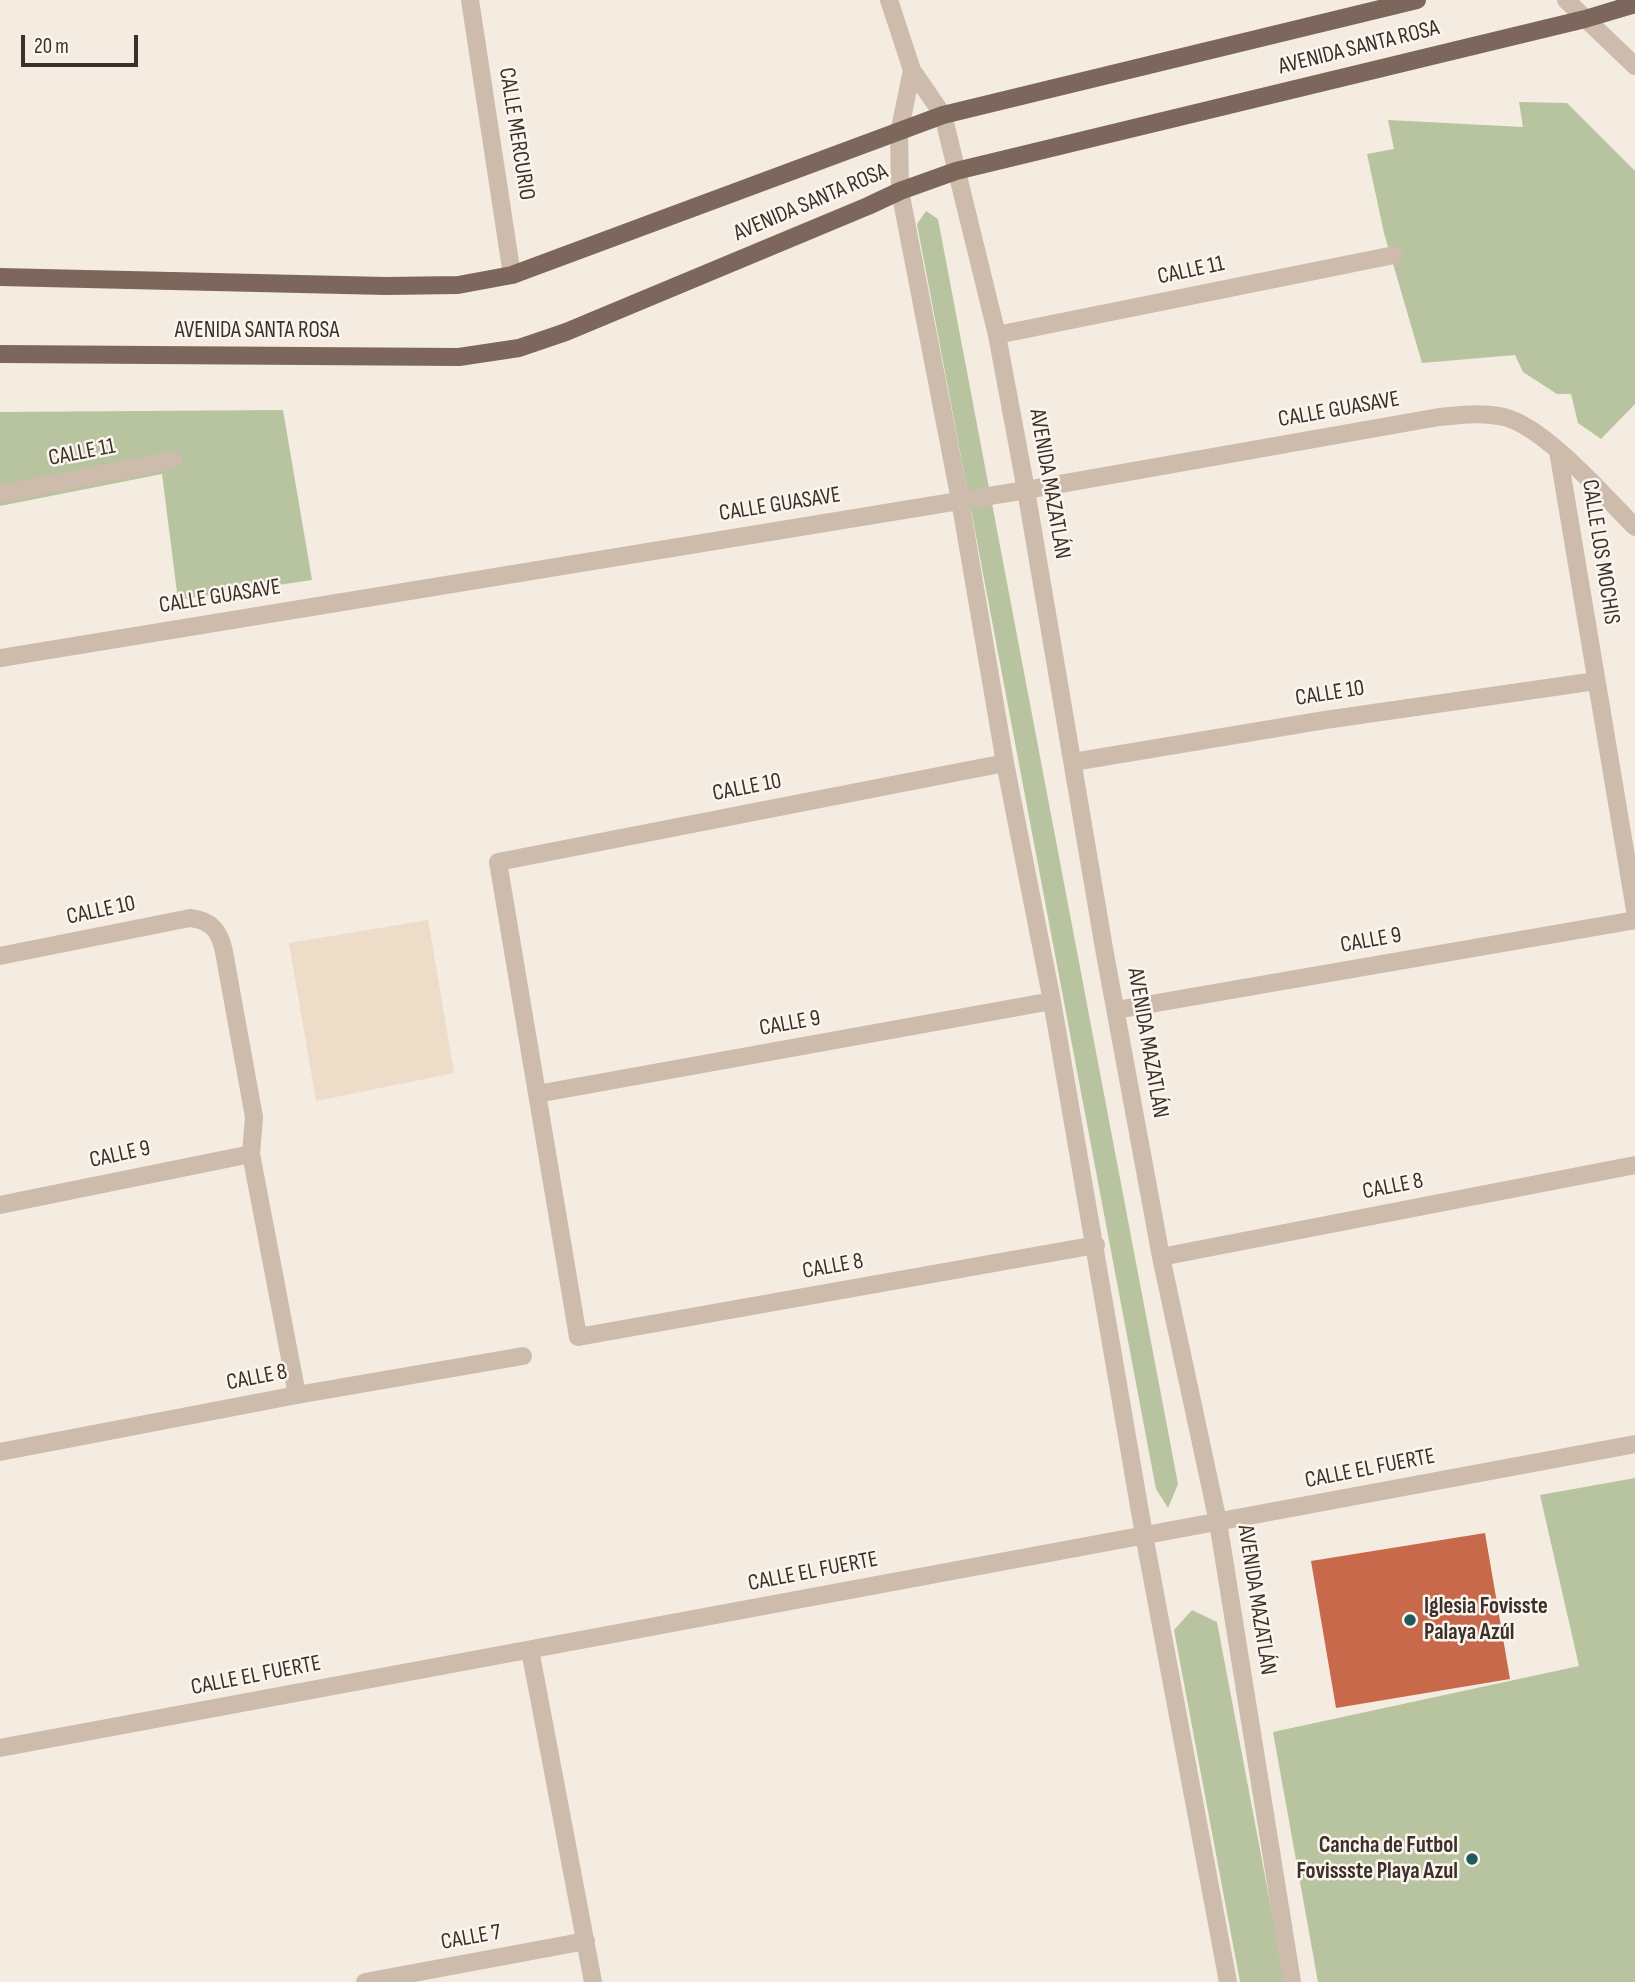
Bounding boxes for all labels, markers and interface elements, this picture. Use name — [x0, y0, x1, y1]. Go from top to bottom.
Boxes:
street label: AVENIDA SANTA ROSA — [1276, 15, 1442, 81]
scale bar — [24, 21, 142, 65]
text: 20 m — [34, 34, 69, 59]
street label: CALLE MERCURIO — [492, 66, 540, 202]
street label: AVENIDA SANTA ROSA — [730, 158, 892, 248]
street label: CALLE 11 — [1155, 251, 1227, 291]
street label: AVENIDA SANTA ROSA — [175, 317, 339, 345]
street label: CALLE GUASAVE — [1276, 386, 1402, 434]
street label: AVENIDA MAZATLÁN — [1022, 407, 1076, 561]
street label: CALLE 11 — [46, 433, 118, 473]
street label: CALLE LOS MOCHIS — [1575, 478, 1625, 626]
street label: CALLE GUASAVE — [717, 482, 843, 528]
street label: CALLE GUASAVE — [157, 574, 283, 620]
street label: CALLE 10 — [1294, 675, 1366, 713]
street label: CALLE 10 — [710, 768, 784, 808]
street label: CALLE 10 — [64, 890, 138, 932]
street label: CALLE 9 — [1338, 922, 1404, 960]
street label: AVENIDA MAZATLÁN — [1120, 966, 1174, 1120]
street label: CALLE 9 — [757, 1005, 823, 1043]
street label: CALLE 9 — [87, 1135, 153, 1175]
street label: CALLE 8 — [1360, 1168, 1426, 1206]
street label: CALLE 8 — [800, 1248, 866, 1286]
street label: CALLE 8 — [224, 1359, 290, 1397]
street label: CALLE EL FUERTE — [1303, 1443, 1437, 1495]
street label: AVENIDA MAZATLÁN — [1230, 1523, 1282, 1677]
street label: CALLE EL FUERTE — [746, 1546, 880, 1598]
place label: Iglesia Fovisste Palaya Azúl — [1424, 1593, 1548, 1647]
marker: Iglesia Fovisste Palaya Azúl — [1402, 1612, 1418, 1628]
street label: CALLE EL FUERTE — [189, 1650, 323, 1702]
place label: Cancha de Futbol Fovissste Playa Azul — [1296, 1832, 1458, 1886]
marker: Cancha de Futbol Fovissste Playa Azul — [1464, 1851, 1480, 1867]
street label: CALLE 7 — [439, 1919, 503, 1957]

